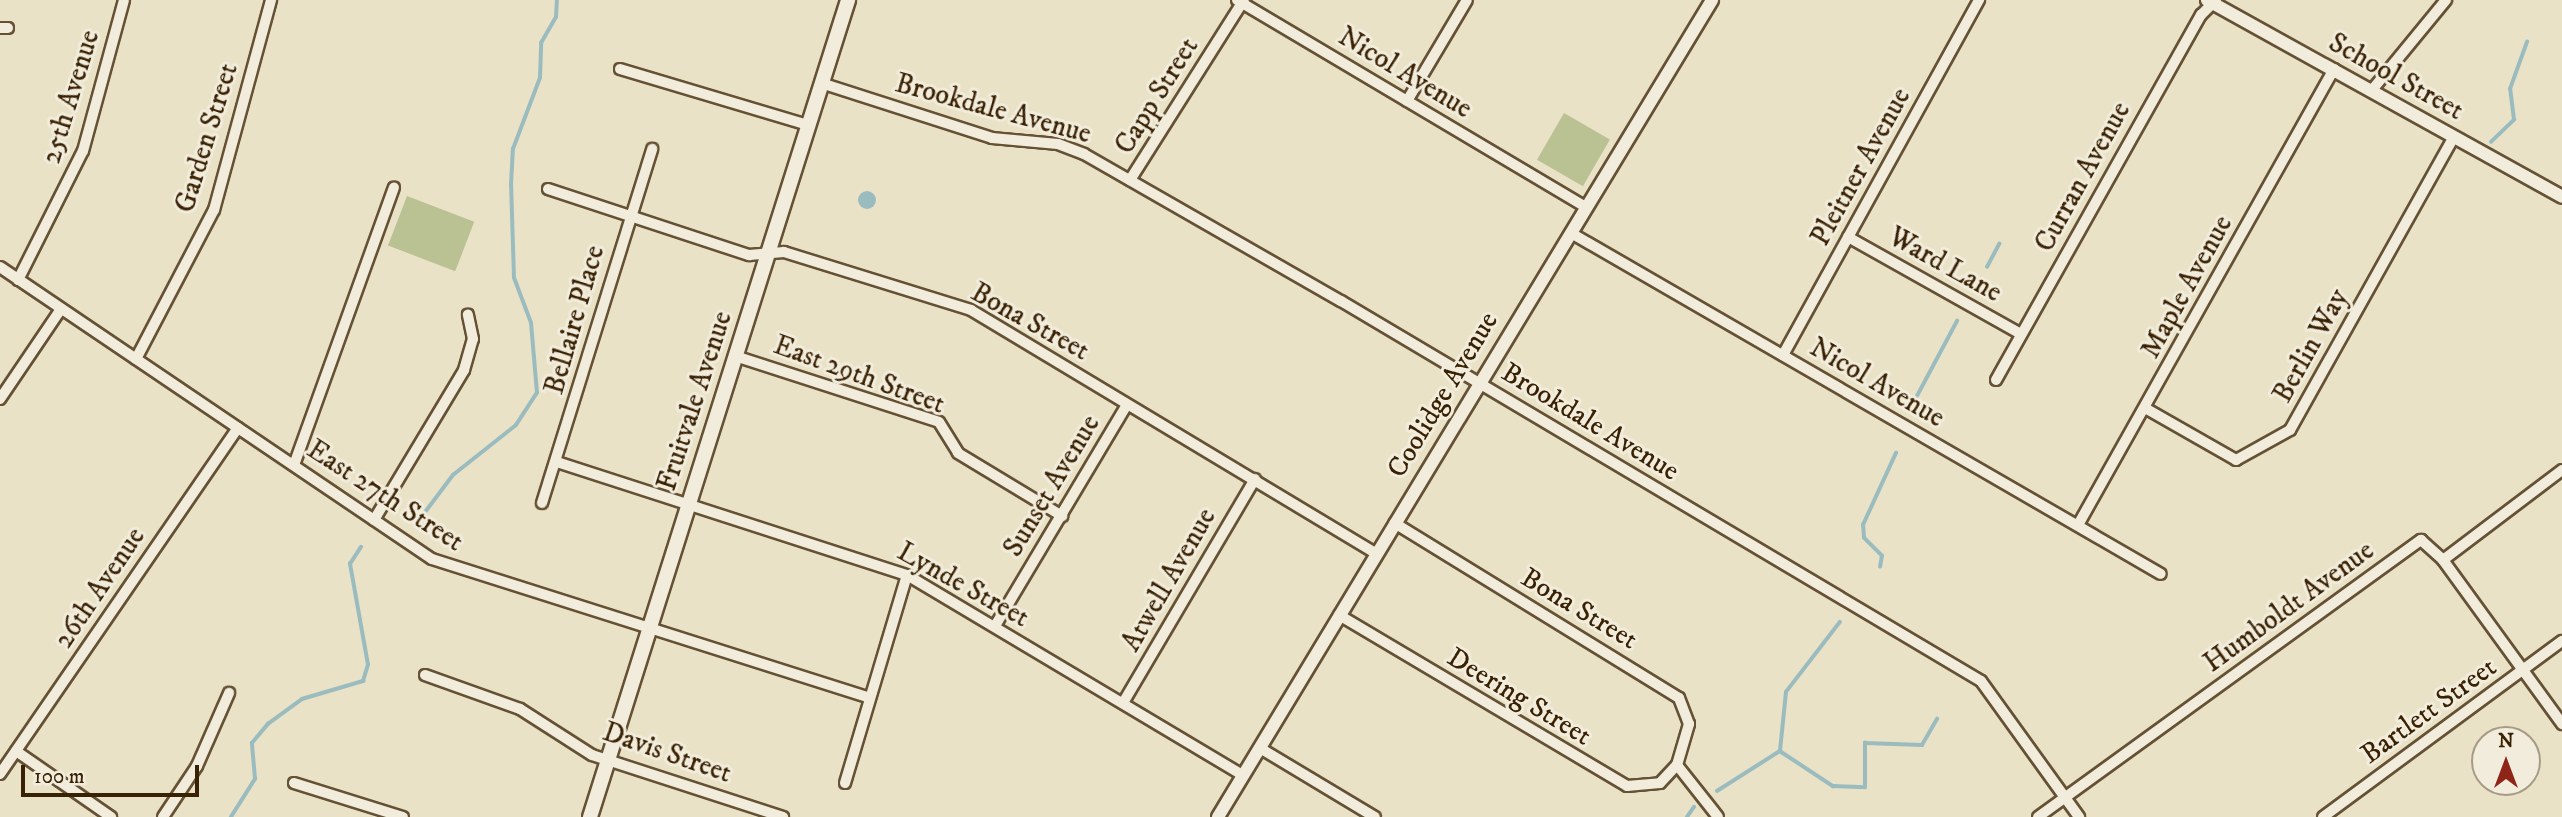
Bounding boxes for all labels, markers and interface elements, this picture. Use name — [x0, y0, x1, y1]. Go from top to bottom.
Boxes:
street label: Nicol Avenue — [1332, 20, 1478, 126]
street label: 25th Avenue — [35, 26, 107, 168]
street label: School Street — [2323, 26, 2469, 128]
street label: Capp Street — [1108, 32, 1206, 160]
street label: Garden Street — [168, 59, 246, 217]
street label: Brookdale Avenue — [891, 67, 1095, 151]
street label: Pleitner Avenue — [1804, 82, 1918, 252]
street label: Curran Avenue — [2028, 96, 2138, 258]
street label: Maple Avenue — [2134, 210, 2240, 364]
street label: Ward Lane — [1882, 220, 2008, 310]
street label: Bellaire Place — [538, 242, 612, 398]
street label: Bona Street — [965, 276, 1095, 368]
street label: Berlin Way — [2266, 283, 2356, 409]
street label: Coolidge Avenue — [1380, 306, 1506, 484]
street label: Fruitvale Avenue — [650, 307, 740, 495]
street label: East 29th Street — [769, 328, 949, 422]
street label: Nicol Avenue — [1804, 331, 1950, 435]
street label: Brookdale Avenue — [1495, 356, 1685, 488]
street label: Sunset Avenue — [997, 409, 1107, 563]
street label: East 27th Street — [300, 433, 470, 559]
street label: Atwell Avenue — [1115, 502, 1223, 658]
street label: 26th Avenue — [47, 521, 153, 655]
street label: Humboldt Avenue — [2197, 534, 2381, 680]
street label: Lynde Street — [891, 535, 1035, 635]
street label: Bona Street — [1515, 561, 1643, 657]
street label: Deering Street — [1441, 641, 1597, 753]
street label: Bartlett Street — [2355, 651, 2503, 771]
street label: Davis Street — [598, 715, 736, 791]
north arrow — [2471, 726, 2541, 796]
text: N — [2498, 730, 2514, 753]
scale bar — [24, 750, 203, 794]
text: 100 m — [34, 764, 85, 790]

